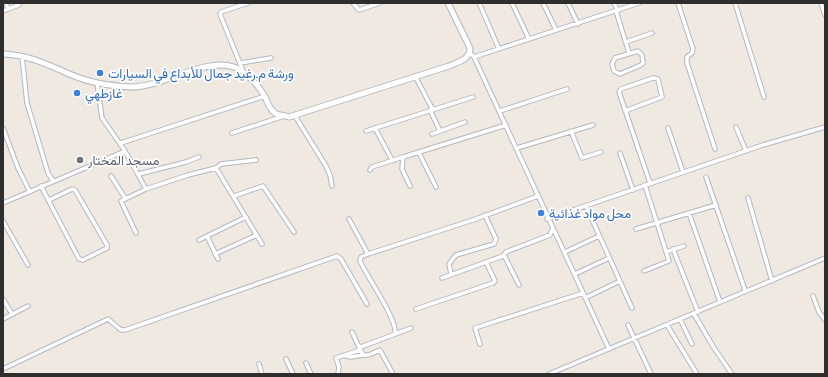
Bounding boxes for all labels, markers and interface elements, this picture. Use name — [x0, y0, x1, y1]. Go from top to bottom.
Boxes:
place label: ورشة م.رغيد جمال للأبداع في السيارات — [108, 66, 294, 84]
marker: ورشة م.رغيد جمال للأبداع في السيارات — [95, 68, 105, 78]
place label: غازطهي — [85, 86, 123, 104]
marker: غازطهي — [72, 88, 82, 98]
place label: مسجد المختار — [87, 153, 159, 169]
marker: مسجد المختار — [75, 155, 85, 165]
place label: محل مواد غذائية — [549, 206, 631, 222]
marker: محل مواد غذائية — [536, 208, 546, 218]

